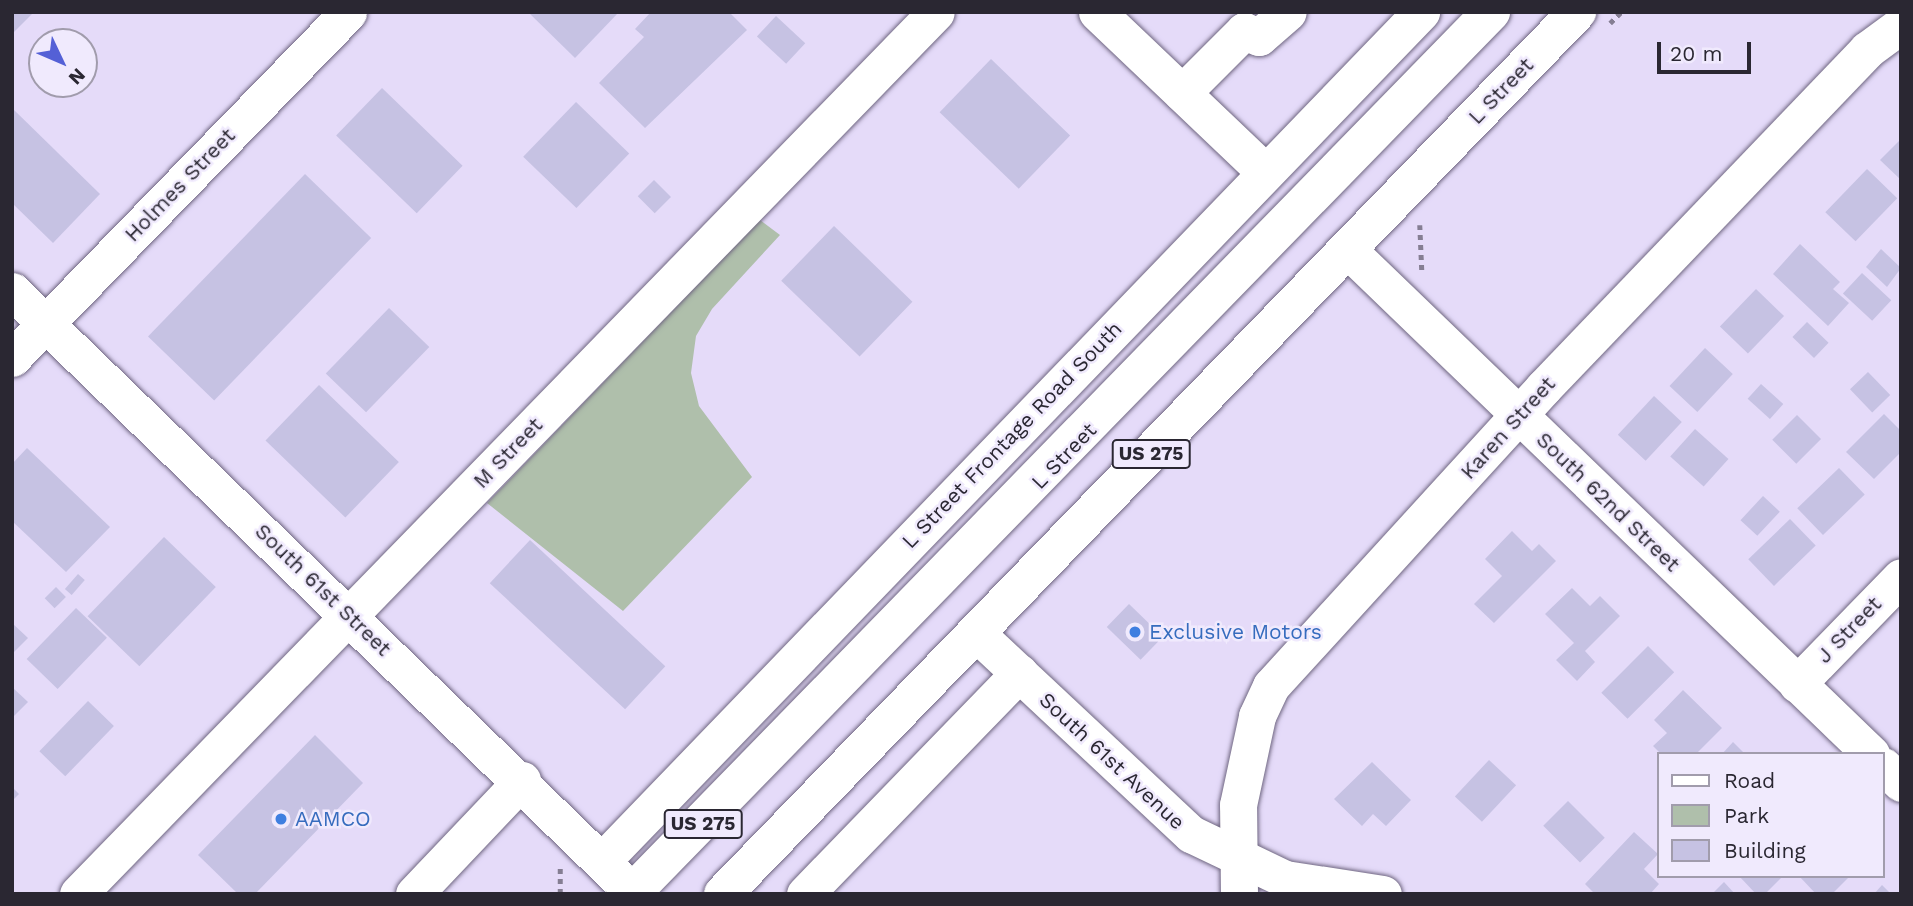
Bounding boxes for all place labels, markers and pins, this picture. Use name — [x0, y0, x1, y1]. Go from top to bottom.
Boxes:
place label: Exclusive Motors — [1149, 619, 1322, 645]
marker: Exclusive Motors — [1127, 624, 1143, 640]
place label: AAMCO — [295, 806, 371, 832]
marker: AAMCO — [273, 811, 289, 827]

